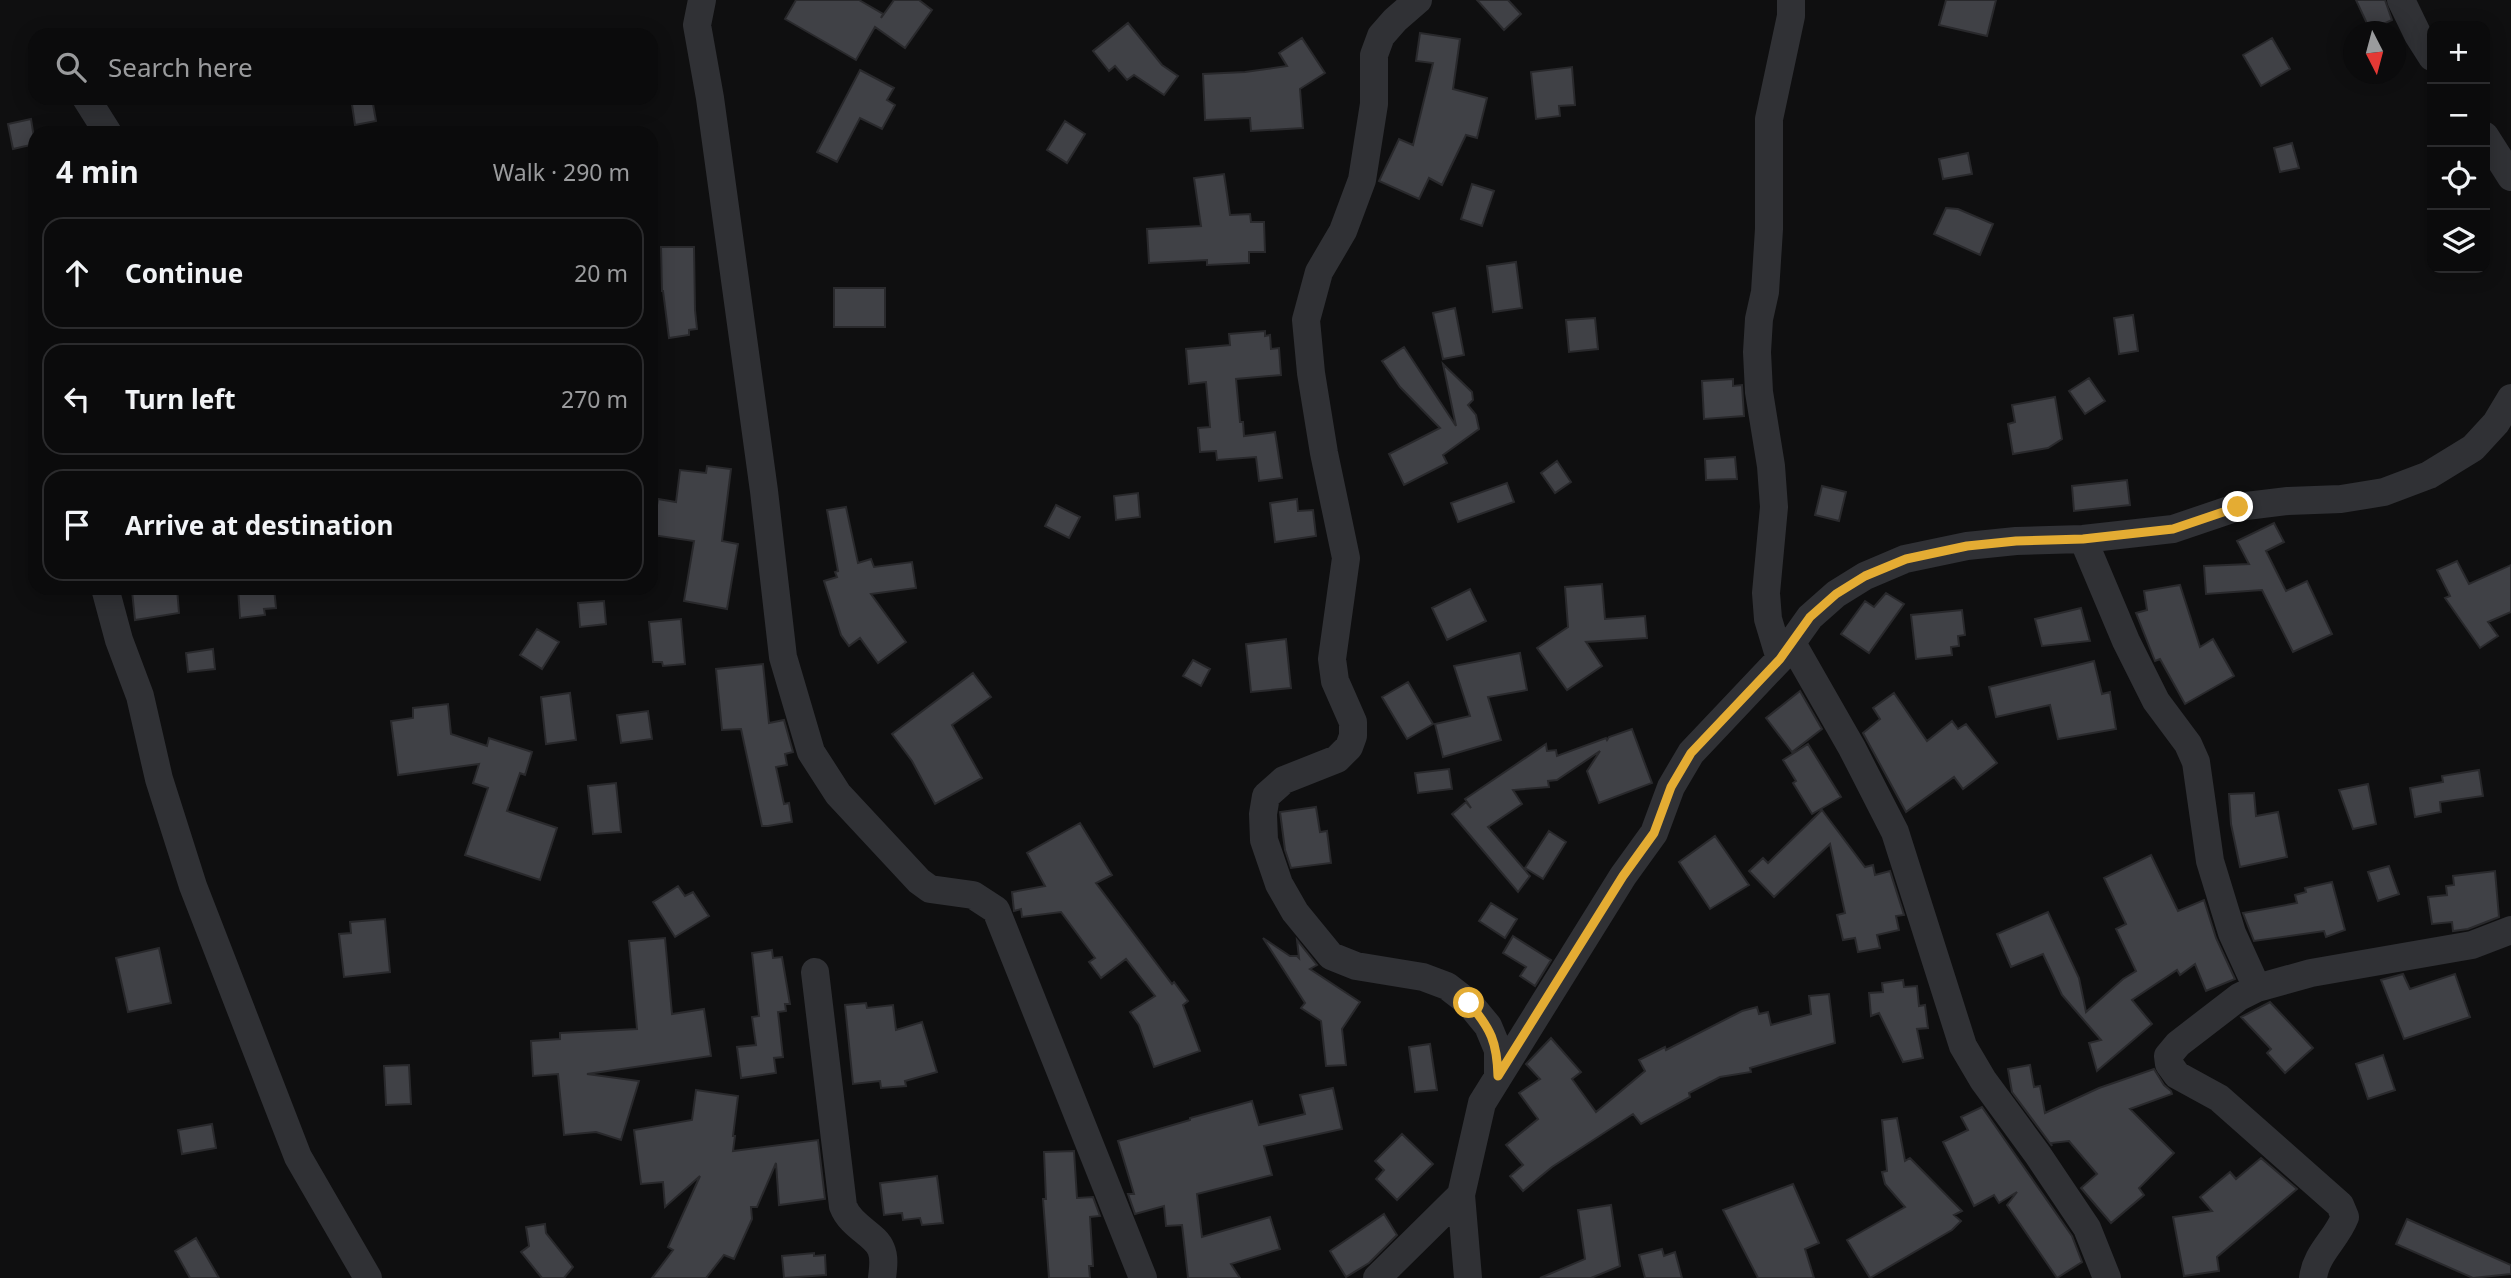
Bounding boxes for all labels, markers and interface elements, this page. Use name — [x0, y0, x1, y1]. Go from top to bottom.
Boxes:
north arrow — [2343, 21, 2406, 84]
map controls — [2427, 21, 2490, 273]
button: + — [2427, 21, 2490, 84]
search box — [28, 28, 658, 105]
icon: search — [52, 48, 90, 86]
text: Search here — [108, 49, 253, 85]
button: − — [2427, 84, 2490, 147]
button: locate — [2427, 147, 2490, 210]
text: 4 min — [56, 151, 139, 192]
text: Walk · 290 m — [493, 156, 630, 188]
button: layers — [2427, 210, 2490, 273]
icon: ahead — [58, 254, 96, 292]
text: Continue — [125, 255, 243, 291]
text: 20 m — [574, 257, 628, 289]
icon: left — [58, 380, 96, 418]
text: Turn left — [125, 381, 236, 417]
text: 270 m — [561, 383, 628, 415]
route end — [2222, 491, 2253, 522]
icon: arrive — [58, 506, 96, 544]
text: Arrive at destination — [125, 507, 394, 543]
route start — [1453, 987, 1484, 1018]

